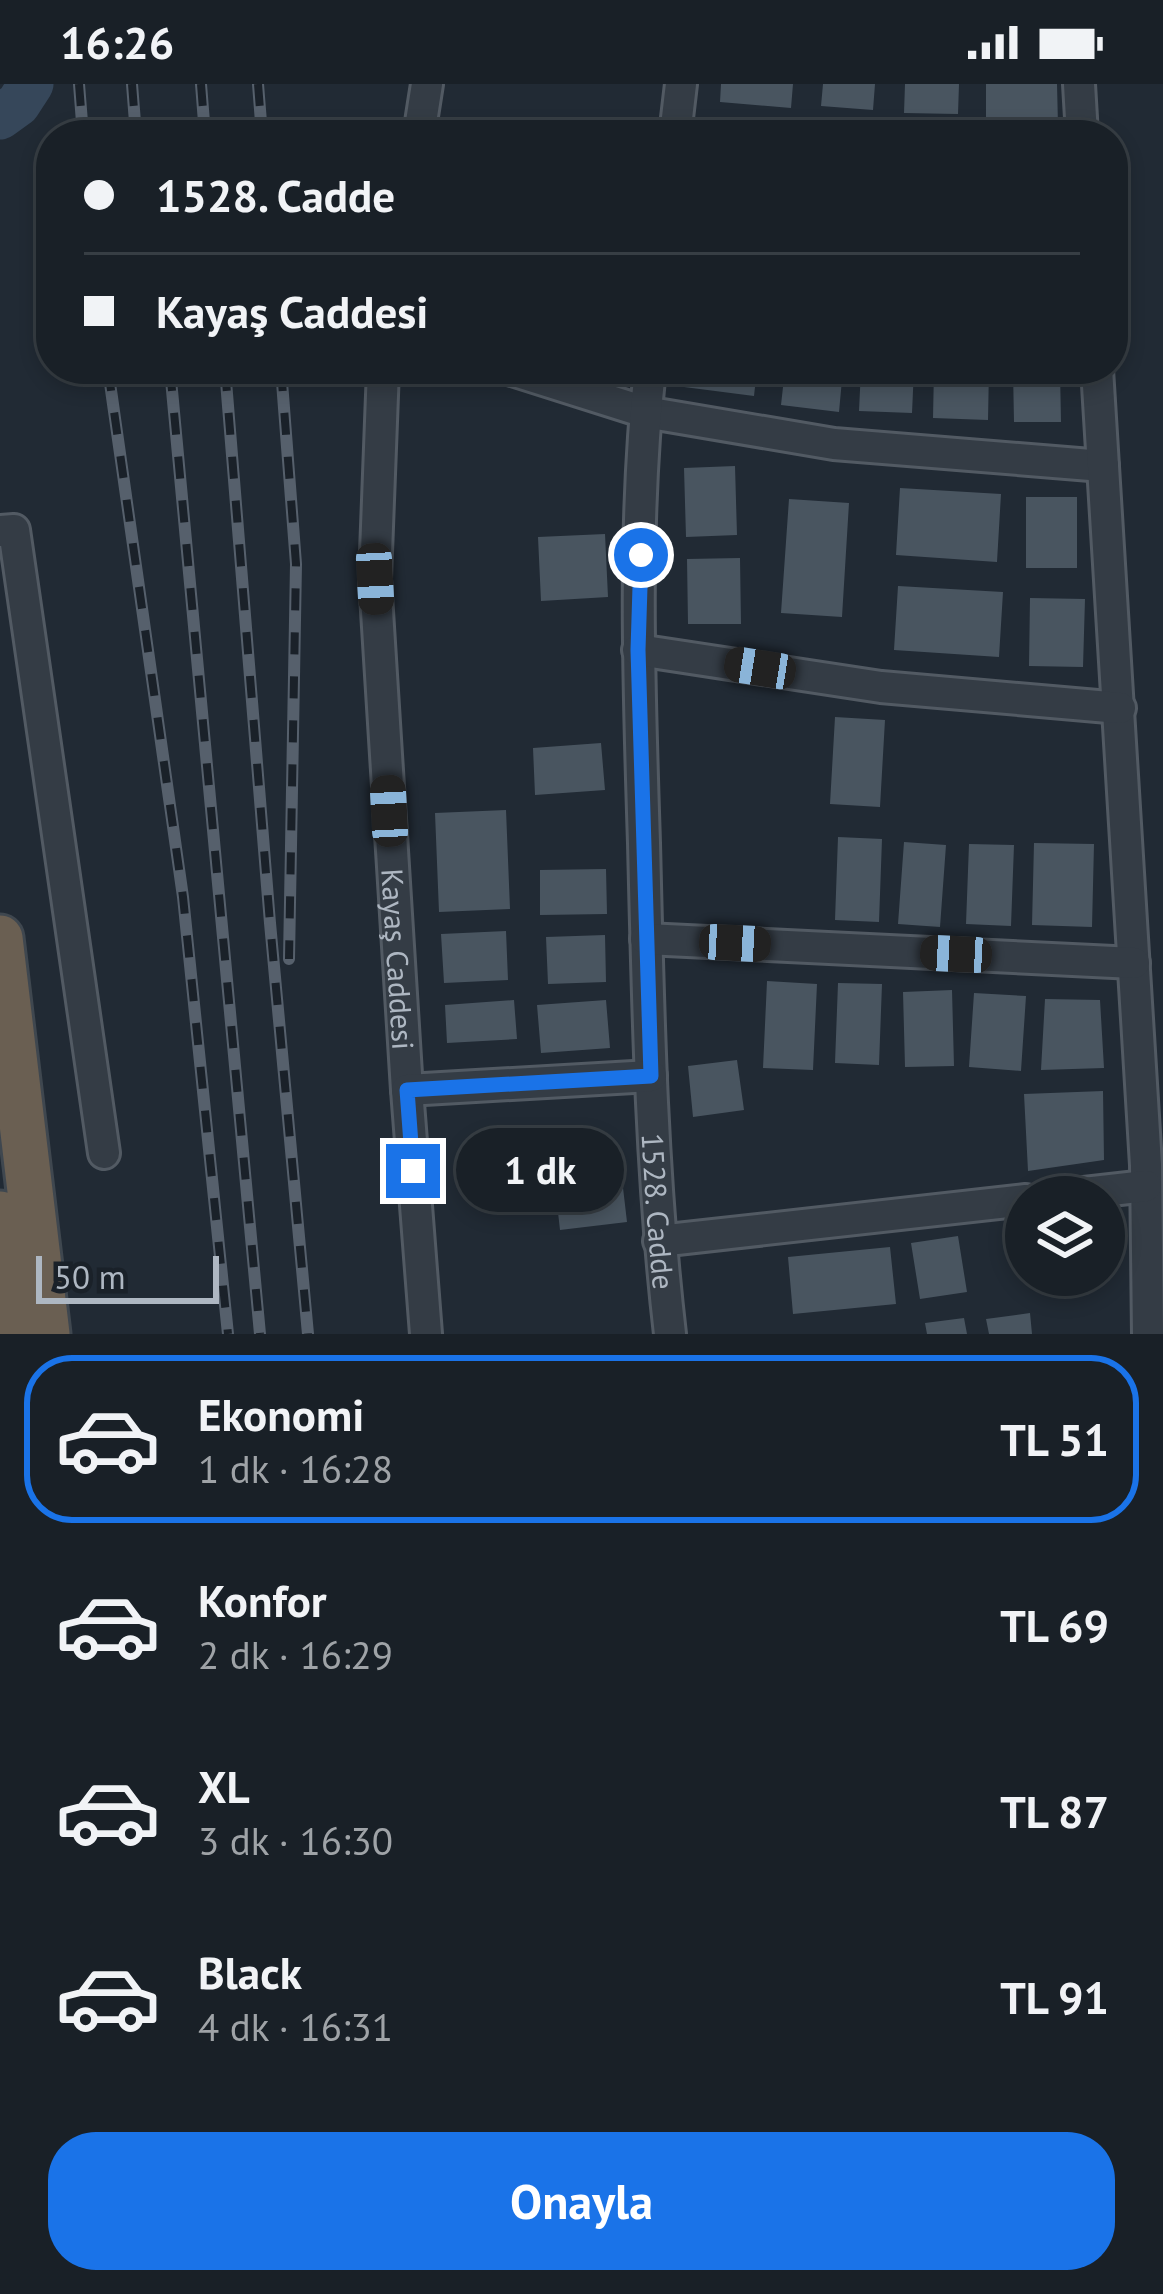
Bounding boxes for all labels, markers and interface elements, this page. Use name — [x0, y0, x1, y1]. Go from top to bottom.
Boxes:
text: 16:26 — [60, 13, 174, 71]
text: 1528. Cadde — [156, 166, 395, 224]
text: Kayaş Caddesi — [156, 282, 428, 340]
route start — [614, 528, 668, 582]
car — [355, 542, 395, 616]
car — [722, 645, 798, 691]
car — [369, 774, 409, 848]
street label: Kayaş Caddesi — [374, 867, 424, 1051]
car — [698, 923, 772, 963]
car — [919, 934, 993, 974]
callout: 1 dk — [455, 1129, 623, 1213]
street label: 1528. Cadde — [634, 1132, 685, 1291]
route end — [386, 1144, 440, 1198]
text: 1 dk — [504, 1144, 576, 1195]
map controls — [1005, 1176, 1125, 1296]
button: layers — [1005, 1176, 1125, 1296]
scale bar — [36, 1250, 219, 1303]
text: 50 m — [54, 1255, 126, 1298]
icon: car — [54, 1385, 162, 1493]
text: Ekonomi — [198, 1385, 364, 1443]
text: TL 51 — [1000, 1410, 1109, 1468]
text: 1 dk · 16:28 — [198, 1443, 393, 1494]
icon: car — [54, 1571, 162, 1679]
text: Konfor — [198, 1571, 327, 1629]
text: TL 69 — [1000, 1596, 1109, 1654]
text: 2 dk · 16:29 — [198, 1629, 393, 1680]
icon: car — [54, 1757, 162, 1865]
text: XL — [198, 1757, 250, 1815]
text: TL 87 — [1000, 1782, 1109, 1840]
text: 3 dk · 16:30 — [198, 1815, 393, 1866]
icon: car — [54, 1943, 162, 2051]
text: Black — [198, 1943, 302, 2001]
text: TL 91 — [1000, 1968, 1109, 2026]
text: 4 dk · 16:31 — [198, 2001, 393, 2052]
button: Onayla — [48, 2132, 1115, 2270]

